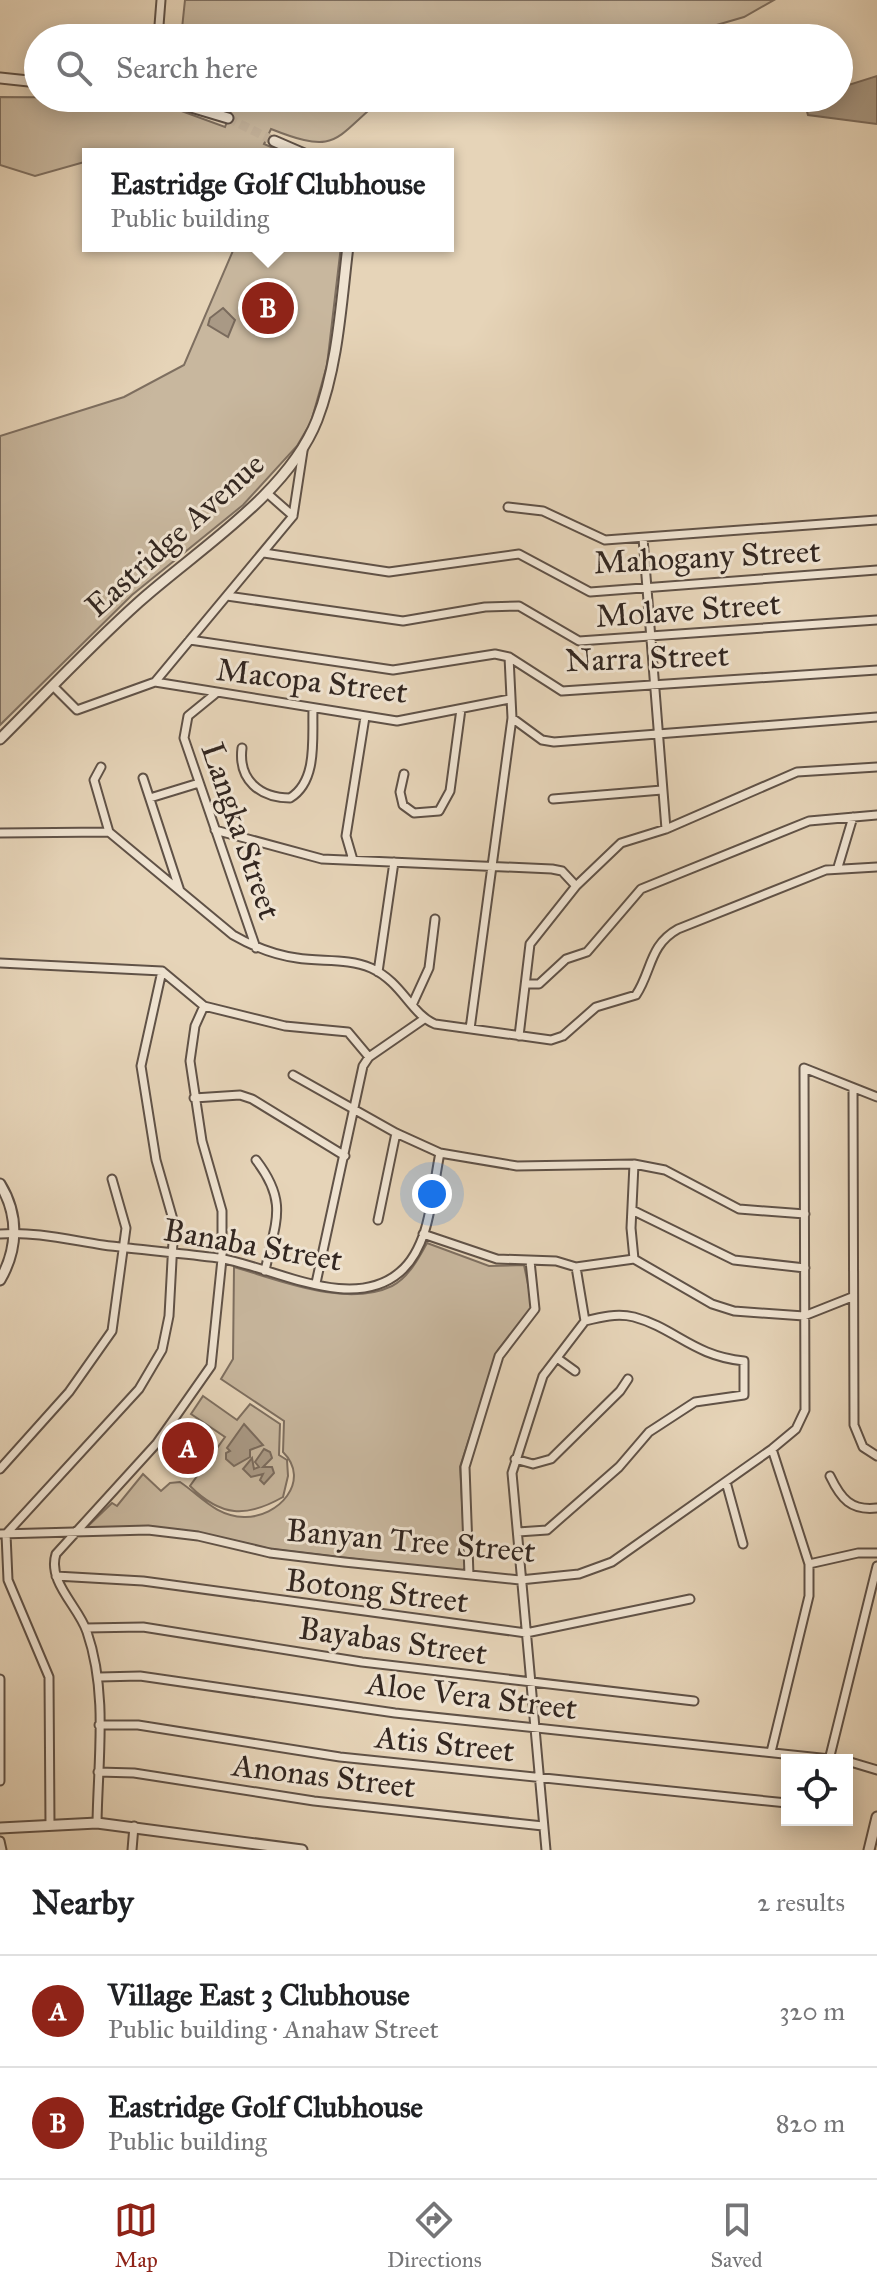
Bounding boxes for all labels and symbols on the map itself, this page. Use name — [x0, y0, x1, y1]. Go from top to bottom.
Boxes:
pin: B — [242, 278, 294, 338]
street label: Eastridge Avenue — [77, 444, 273, 626]
street label: Mahogany Street — [593, 532, 821, 582]
street label: Molave Street — [594, 584, 782, 636]
street label: Narra Street — [564, 636, 730, 680]
street label: Macopa Street — [214, 650, 410, 712]
street label: Langka Street — [193, 738, 289, 924]
your location — [412, 1174, 452, 1214]
street label: Banaba Street — [161, 1210, 345, 1280]
pin: A — [162, 1418, 214, 1478]
street label: Banyan Tree Street — [285, 1511, 537, 1571]
street label: Botong Street — [283, 1560, 471, 1622]
street label: Bayabas Street — [296, 1608, 490, 1674]
street label: Aloe Vera Street — [362, 1663, 580, 1728]
street label: Atis Street — [372, 1717, 516, 1771]
street label: Anonas Street — [228, 1745, 418, 1807]

